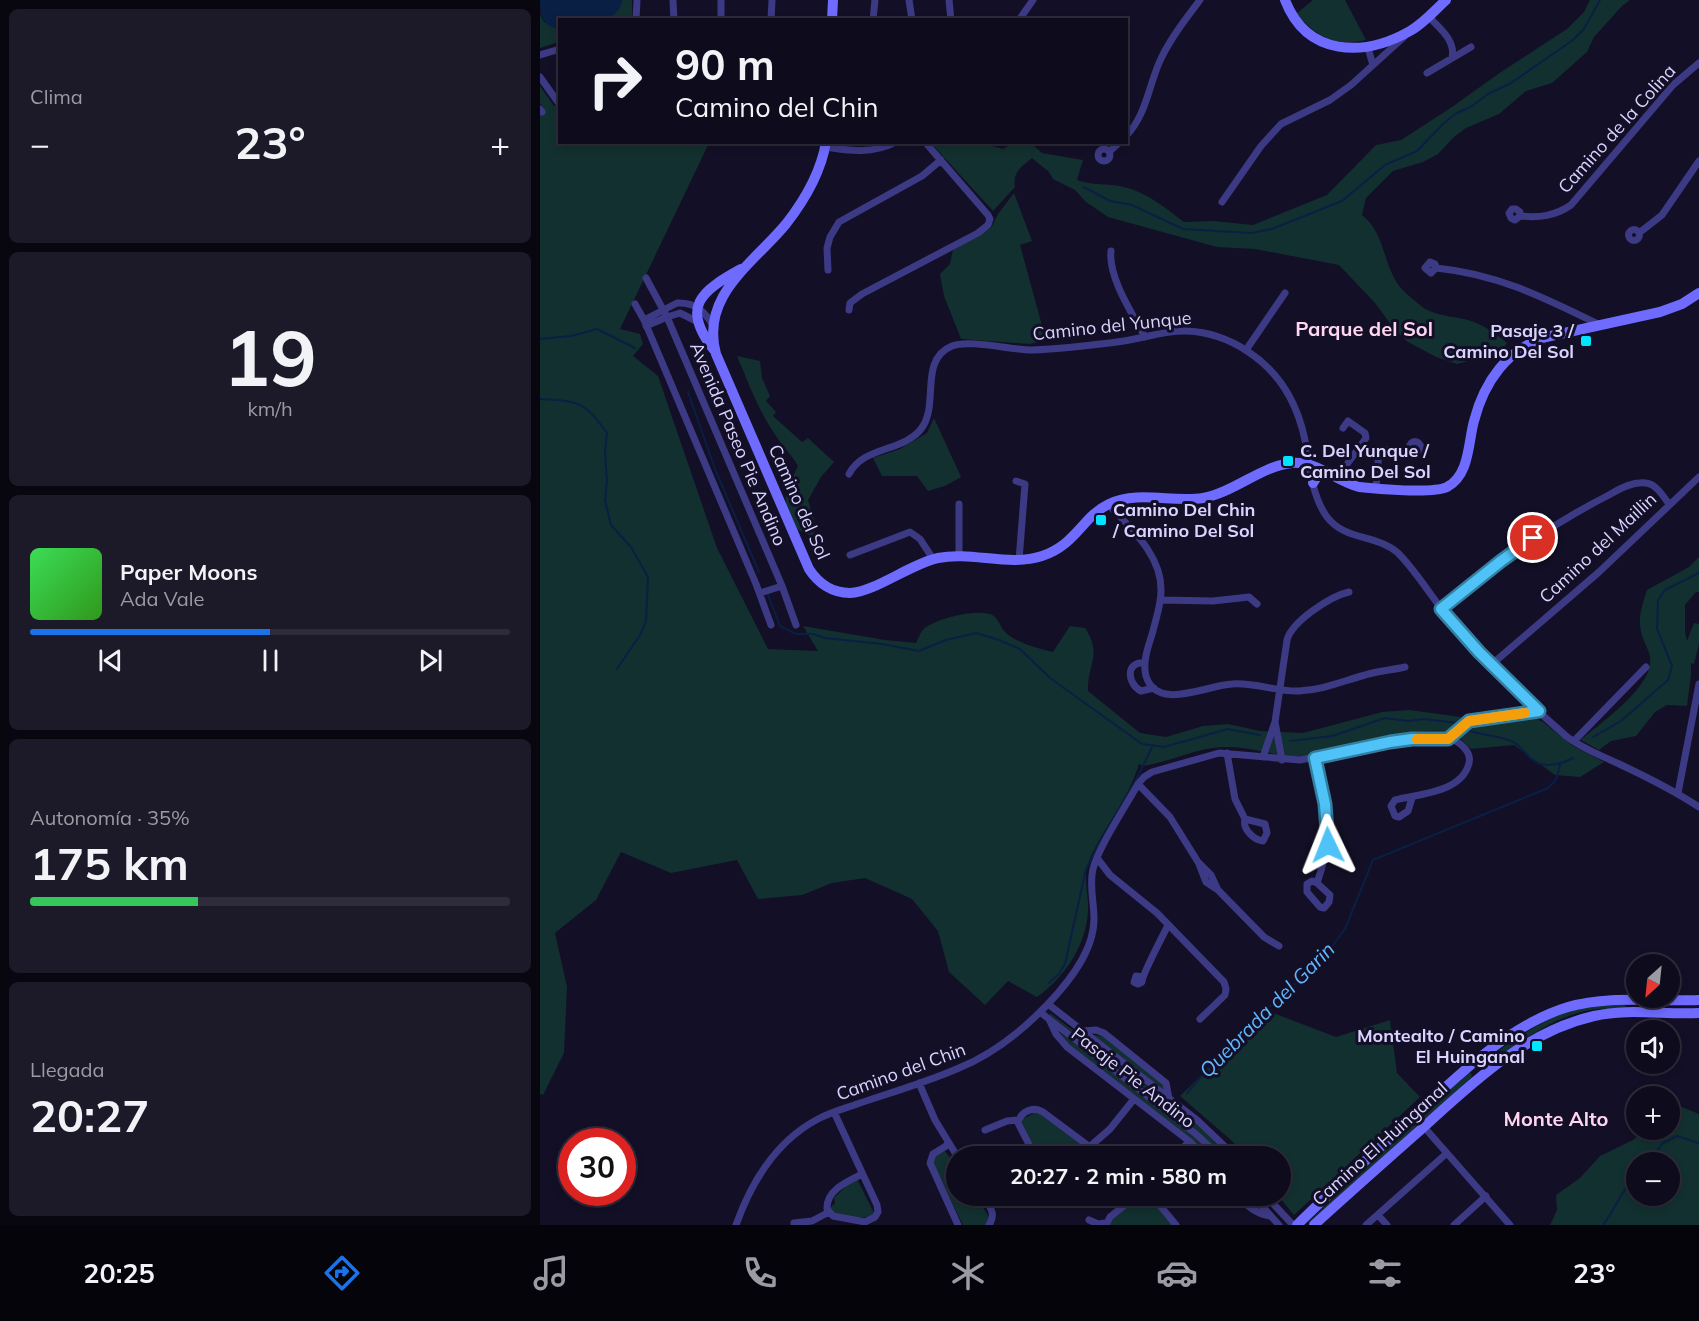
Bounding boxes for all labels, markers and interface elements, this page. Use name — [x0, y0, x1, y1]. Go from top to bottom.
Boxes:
text: 90 m — [675, 38, 775, 91]
icon: right — [576, 42, 654, 120]
street label: Camino de la Colina — [1553, 60, 1681, 198]
text: Clima — [30, 84, 83, 109]
text: Camino del Chin — [675, 90, 879, 124]
text: 23° — [234, 114, 306, 170]
text: − — [30, 123, 50, 164]
text: + — [490, 123, 510, 164]
street label: Camino del Yunque — [1031, 306, 1192, 345]
text: 19 — [223, 308, 317, 406]
district label: Parque del Sol — [1295, 316, 1433, 341]
place label: Pasaje 3 / Camino Del Sol — [1443, 319, 1575, 363]
marker: Pasaje 3 / Camino Del Sol — [1579, 334, 1593, 348]
street label: Avenida Paseo Pie Andino — [685, 338, 792, 549]
text: km/h — [247, 396, 293, 421]
place label: C. Del Yunque / Camino Del Sol — [1300, 439, 1431, 483]
street label: Camino del Sol — [764, 441, 835, 563]
marker: C. Del Yunque / Camino Del Sol — [1281, 454, 1295, 468]
street label: Camino del Maillin — [1534, 487, 1661, 608]
place label: Camino Del Chin / Camino Del Sol — [1112, 498, 1255, 542]
pin — [1507, 512, 1558, 563]
marker: Camino Del Chin / Camino Del Sol — [1094, 513, 1108, 527]
icon: arrive — [1516, 521, 1549, 554]
text: Paper Moons — [120, 558, 258, 586]
text: Ada Vale — [120, 586, 204, 611]
icon: previous — [94, 644, 127, 677]
icon: pause — [254, 644, 287, 677]
icon: next — [414, 644, 447, 677]
text: Autonomía · 35% — [30, 805, 190, 830]
position arrow — [1296, 813, 1360, 877]
text: 175 km — [30, 835, 189, 891]
water label: Quebrada del Garin — [1194, 937, 1340, 1083]
north arrow — [1626, 954, 1680, 1008]
map controls — [1626, 954, 1680, 1206]
button: sound — [1626, 1020, 1680, 1074]
street label: Pasaje Pie Andino — [1067, 1022, 1200, 1133]
place label: Montealto / Camino El Huinganal — [1357, 1024, 1525, 1068]
street label: Camino del Chin — [833, 1038, 969, 1106]
marker: Montealto / Camino El Huinganal — [1530, 1039, 1544, 1053]
text: Llegada — [30, 1057, 105, 1082]
street label: Camino El Huinganal — [1307, 1077, 1452, 1210]
button: + — [1626, 1086, 1680, 1140]
text: 20:27 — [30, 1087, 149, 1143]
district label: Monte Alto — [1504, 1106, 1609, 1131]
speed limit sign: 30 — [558, 1128, 636, 1206]
button: − — [1626, 1152, 1680, 1206]
text: 20:27 · 2 min · 580 m — [1010, 1162, 1227, 1190]
icon: directions — [321, 1252, 363, 1294]
icon: music — [530, 1252, 572, 1294]
icon: phone — [739, 1252, 781, 1294]
icon: climate — [947, 1252, 989, 1294]
icon: car — [1156, 1252, 1198, 1294]
icon: filters — [1364, 1252, 1406, 1294]
text: 20:25 — [83, 1256, 155, 1290]
text: 23° — [1573, 1256, 1616, 1290]

